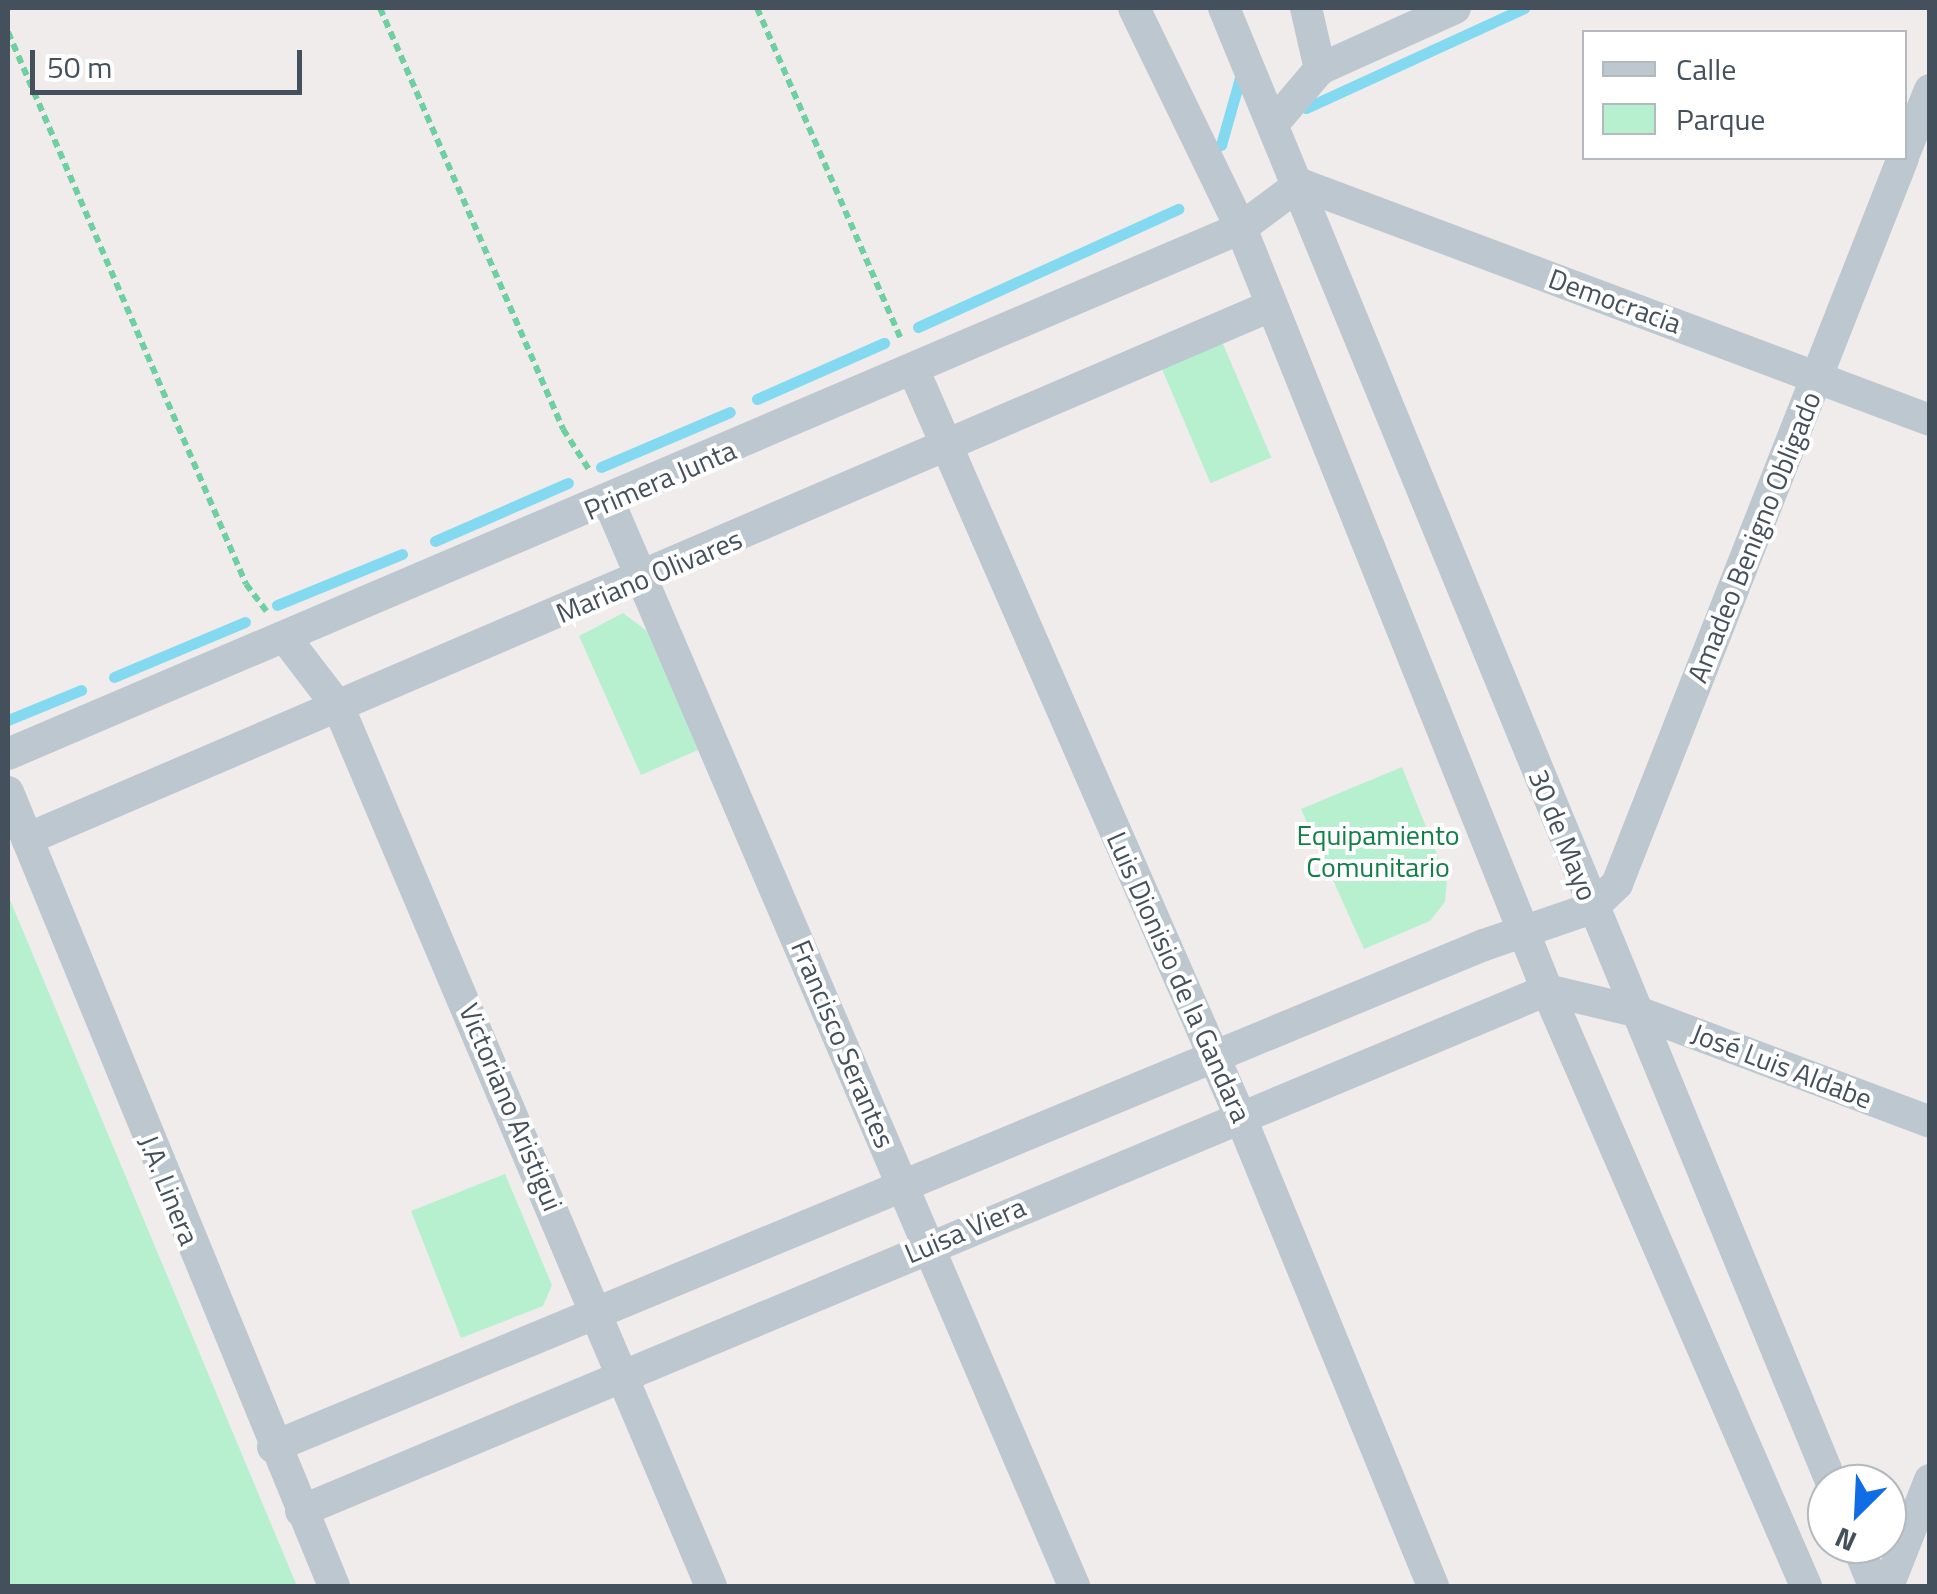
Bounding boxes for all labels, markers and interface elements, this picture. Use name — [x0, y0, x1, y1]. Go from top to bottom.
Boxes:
scale bar — [35, 30, 308, 92]
legend — [1582, 30, 1907, 160]
text: 50 m — [47, 44, 112, 90]
text: Calle — [1676, 46, 1736, 92]
text: Parque — [1676, 96, 1766, 142]
street label: Democracia — [1544, 261, 1686, 341]
street label: Amadeo Benigno Obligado — [1680, 387, 1828, 687]
street label: Primera Junta — [579, 433, 741, 527]
street label: Mariano Olivares — [551, 522, 747, 630]
street label: 30 de Mayo — [1522, 765, 1604, 905]
park label: Equipamiento Comunitario — [1297, 818, 1459, 884]
street label: Luis Dionisio de la Gandara — [1100, 827, 1258, 1127]
street label: Francisco Serantes — [784, 935, 902, 1153]
street label: Victoriano Aristigui — [452, 998, 570, 1216]
street label: José Luis Aldabe — [1687, 1016, 1877, 1116]
street label: J.A. Linera — [132, 1130, 206, 1250]
street label: Luisa Viera — [900, 1190, 1030, 1270]
north arrow — [1807, 1464, 1907, 1564]
text: N — [1828, 1516, 1863, 1564]

